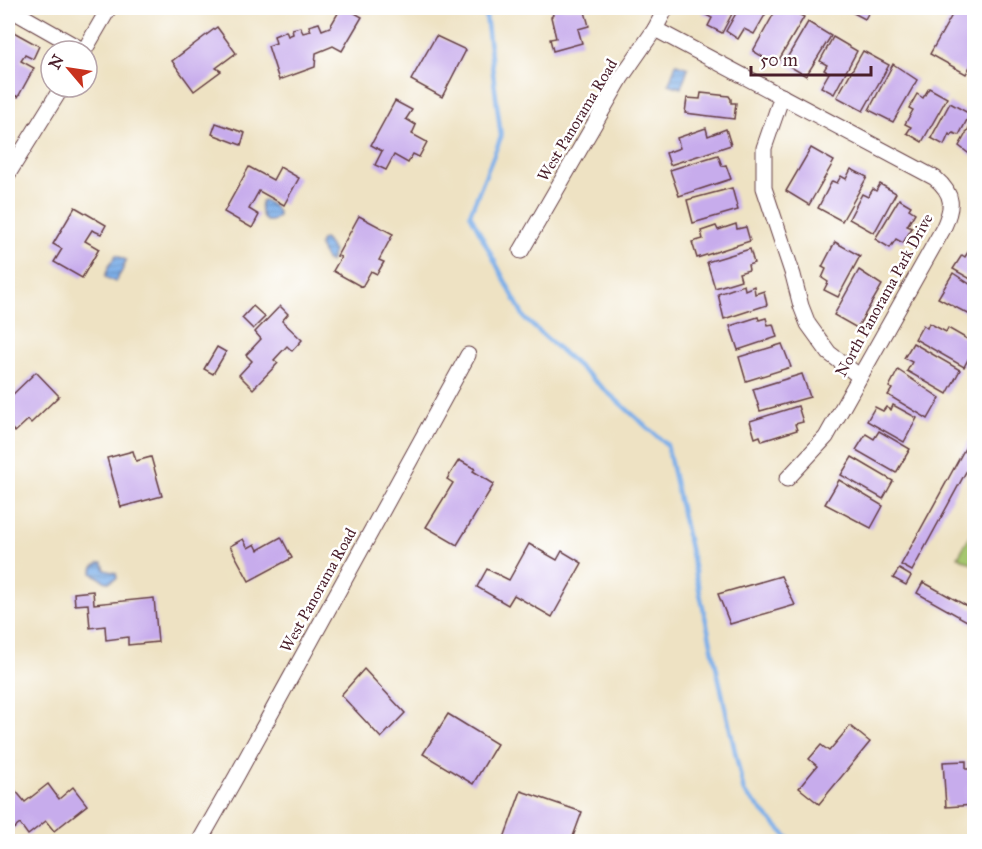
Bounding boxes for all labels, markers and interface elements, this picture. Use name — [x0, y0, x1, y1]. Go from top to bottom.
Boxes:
north arrow — [39, 39, 99, 99]
scale bar — [751, 39, 871, 77]
text: 50 m — [760, 49, 798, 71]
text: N — [45, 51, 68, 73]
street label: West Panorama Road — [533, 56, 621, 184]
street label: North Panorama Park Drive — [831, 210, 937, 380]
street label: West Panorama Road — [276, 525, 360, 655]

